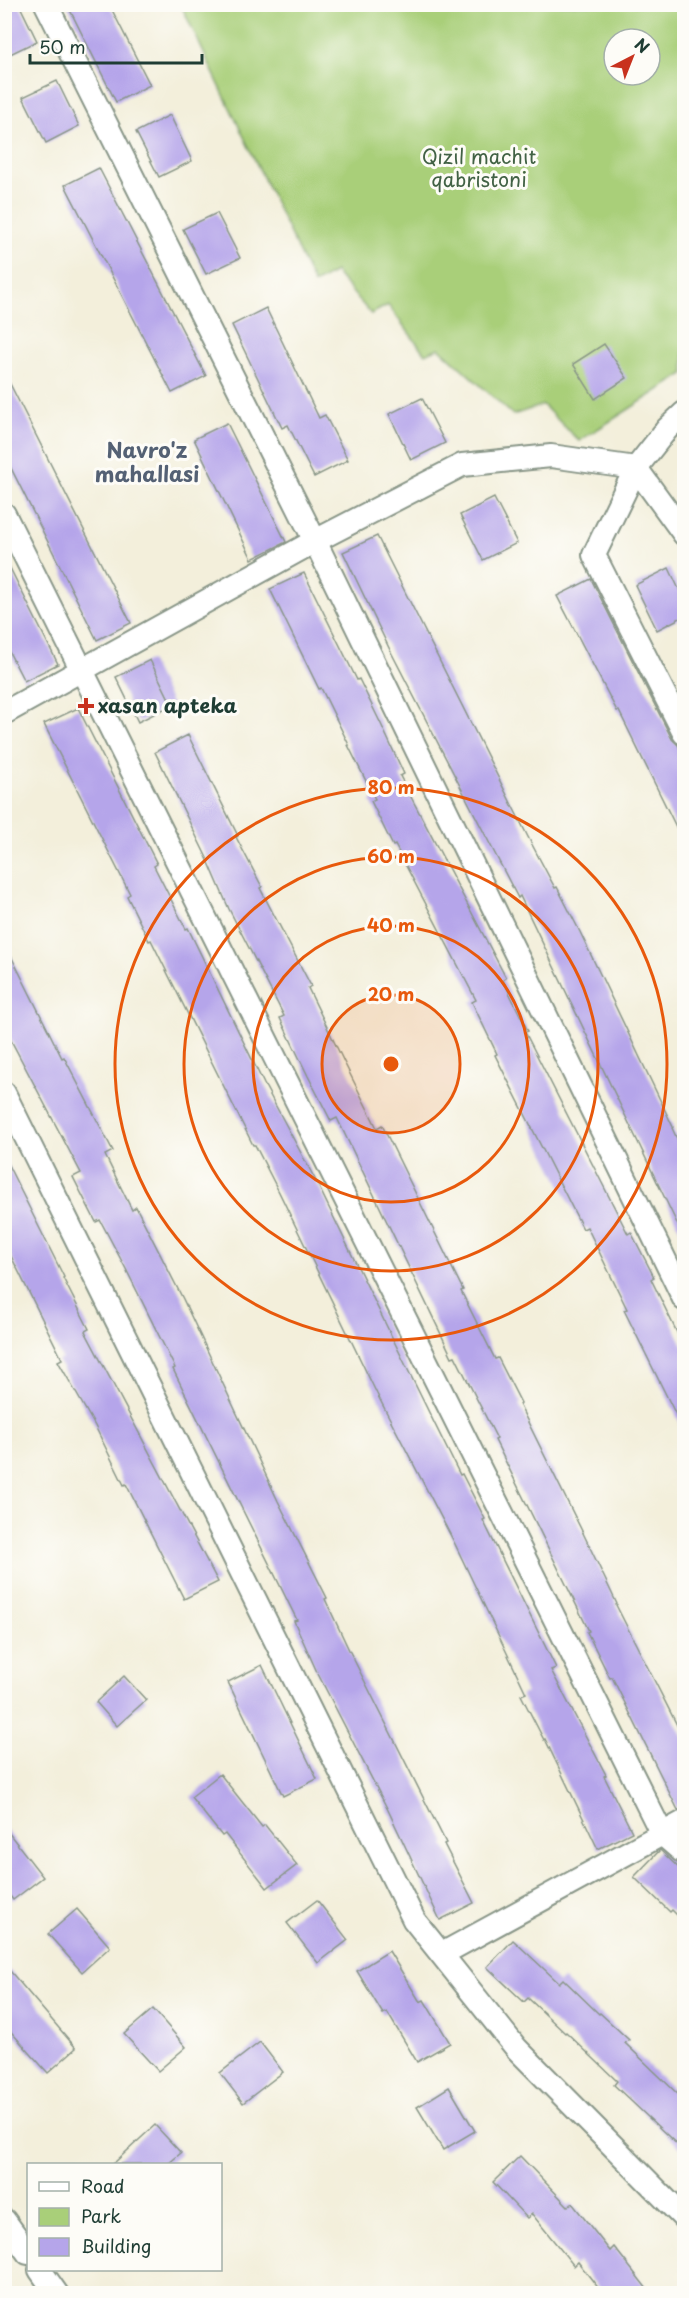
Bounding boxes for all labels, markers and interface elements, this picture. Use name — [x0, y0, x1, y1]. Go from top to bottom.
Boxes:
scale bar — [30, 27, 202, 65]
north arrow — [602, 27, 662, 87]
text: N — [630, 32, 655, 58]
text: 50 m — [39, 33, 86, 60]
park label: Qizil machit qabristoni — [422, 141, 537, 194]
district label: Navro'z mahallasi — [95, 433, 199, 489]
place label: xasan apteka — [98, 690, 238, 720]
marker: xasan apteka — [79, 699, 93, 713]
text: 80 m — [367, 773, 415, 800]
text: 60 m — [367, 842, 415, 869]
text: 40 m — [367, 911, 415, 938]
text: 20 m — [368, 980, 414, 1007]
centre of rings — [381, 1054, 401, 1074]
legend — [27, 2163, 222, 2271]
text: Road — [81, 2172, 125, 2199]
text: Park — [81, 2202, 121, 2229]
text: Building — [81, 2232, 151, 2259]

